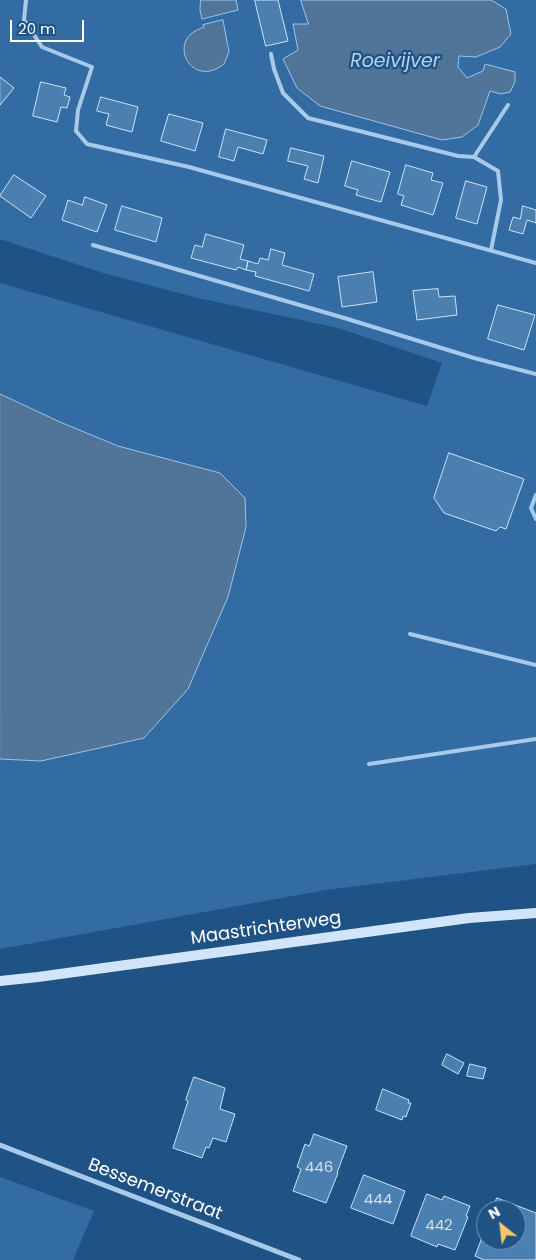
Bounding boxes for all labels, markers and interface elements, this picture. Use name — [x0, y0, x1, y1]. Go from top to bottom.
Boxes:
scale bar — [12, 10, 86, 42]
text: 20 m — [18, 18, 56, 39]
water label: Roeivijver — [350, 51, 440, 73]
street label: Maastrichterweg — [189, 908, 343, 950]
street label: Bessemerstraat — [85, 1154, 225, 1226]
house number: 446 — [305, 1159, 333, 1177]
house number: 444 — [364, 1191, 392, 1209]
north arrow — [476, 1200, 526, 1250]
text: N — [485, 1201, 504, 1224]
house number: 442 — [425, 1217, 453, 1235]

